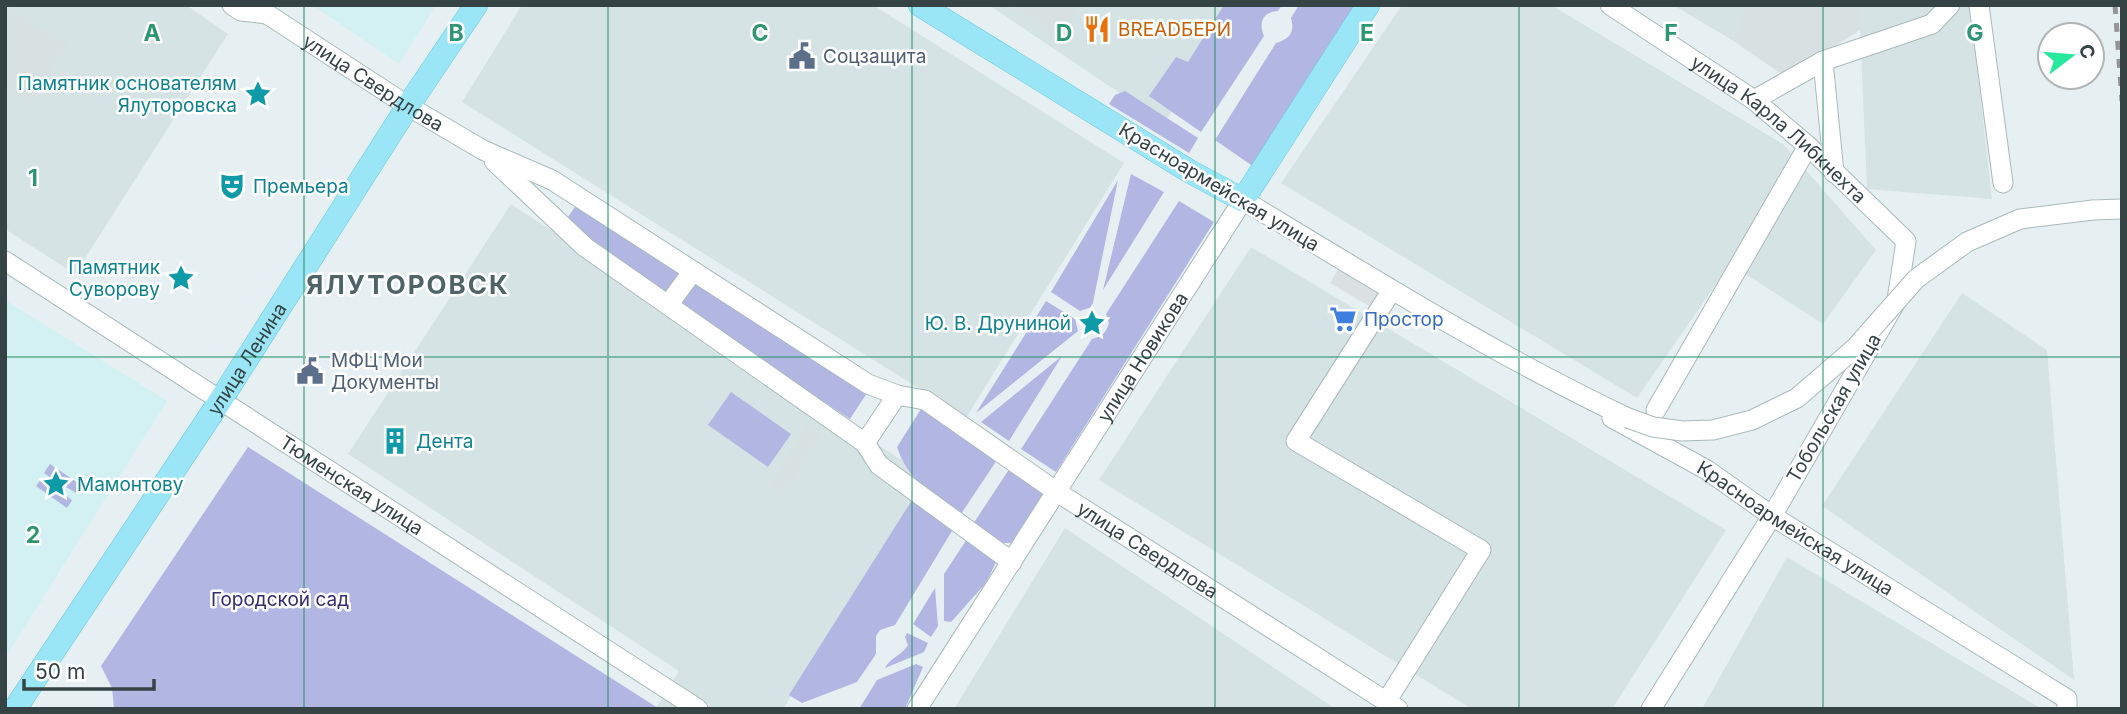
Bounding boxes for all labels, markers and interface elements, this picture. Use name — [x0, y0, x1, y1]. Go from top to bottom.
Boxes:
restaurant icon: BREADБЕРИ — [1082, 14, 1112, 44]
place label: BREADБЕРИ — [1118, 18, 1231, 41]
text: A — [143, 19, 161, 47]
text: B — [448, 19, 464, 47]
text: C — [751, 19, 769, 47]
text: D — [1056, 19, 1072, 47]
text: E — [1360, 19, 1374, 47]
text: F — [1664, 19, 1678, 47]
text: G — [1966, 19, 1984, 47]
north arrow — [2036, 21, 2106, 91]
street label: улица Свердлова — [299, 29, 448, 136]
public building icon: Соцзащита — [787, 41, 817, 71]
text: С — [2074, 42, 2100, 61]
place label: Соцзащита — [823, 45, 926, 68]
street label: улица Карла Либкнехта — [1687, 50, 1871, 208]
place label: Памятник основателям Ялуторовска — [18, 72, 237, 117]
place icon: Памятник основателям Ялуторовска — [243, 79, 273, 109]
street label: Красноармейская улица — [1115, 118, 1323, 256]
text: 1 — [28, 164, 38, 192]
theatre icon: Премьера — [217, 171, 247, 201]
place label: Премьера — [253, 175, 349, 198]
place label: Памятник Суворову — [68, 256, 161, 301]
place icon: Памятник Суворову — [166, 263, 196, 293]
district label: ЯЛУТОРОВСК — [306, 269, 510, 300]
street label: улица Новикова — [1092, 288, 1192, 426]
street label: улица Ленина — [202, 298, 291, 419]
supermarket icon: Простор — [1328, 304, 1358, 334]
place icon: Ю. В. Друниной — [1077, 308, 1107, 338]
place label: Простор — [1364, 308, 1444, 331]
place label: Ю. В. Друниной — [925, 312, 1071, 335]
street label: Тобольская улица — [1782, 329, 1886, 487]
place label: МФЦ Мои Документы — [331, 349, 439, 394]
public building icon: МФЦ Мои Документы — [295, 356, 325, 386]
building icon: Дента — [380, 426, 410, 456]
place label: Дента — [416, 430, 473, 453]
street label: Тюменская улица — [276, 431, 428, 540]
street label: Красноармейская улица — [1693, 455, 1898, 600]
place icon: Мамонтову — [41, 469, 71, 499]
place label: Мамонтову — [77, 473, 184, 496]
street label: улица Свердлова — [1073, 496, 1222, 603]
text: 2 — [26, 521, 40, 549]
park label: Городской сад — [211, 588, 349, 611]
scale bar — [24, 648, 154, 692]
text: 50 m — [35, 659, 85, 684]

